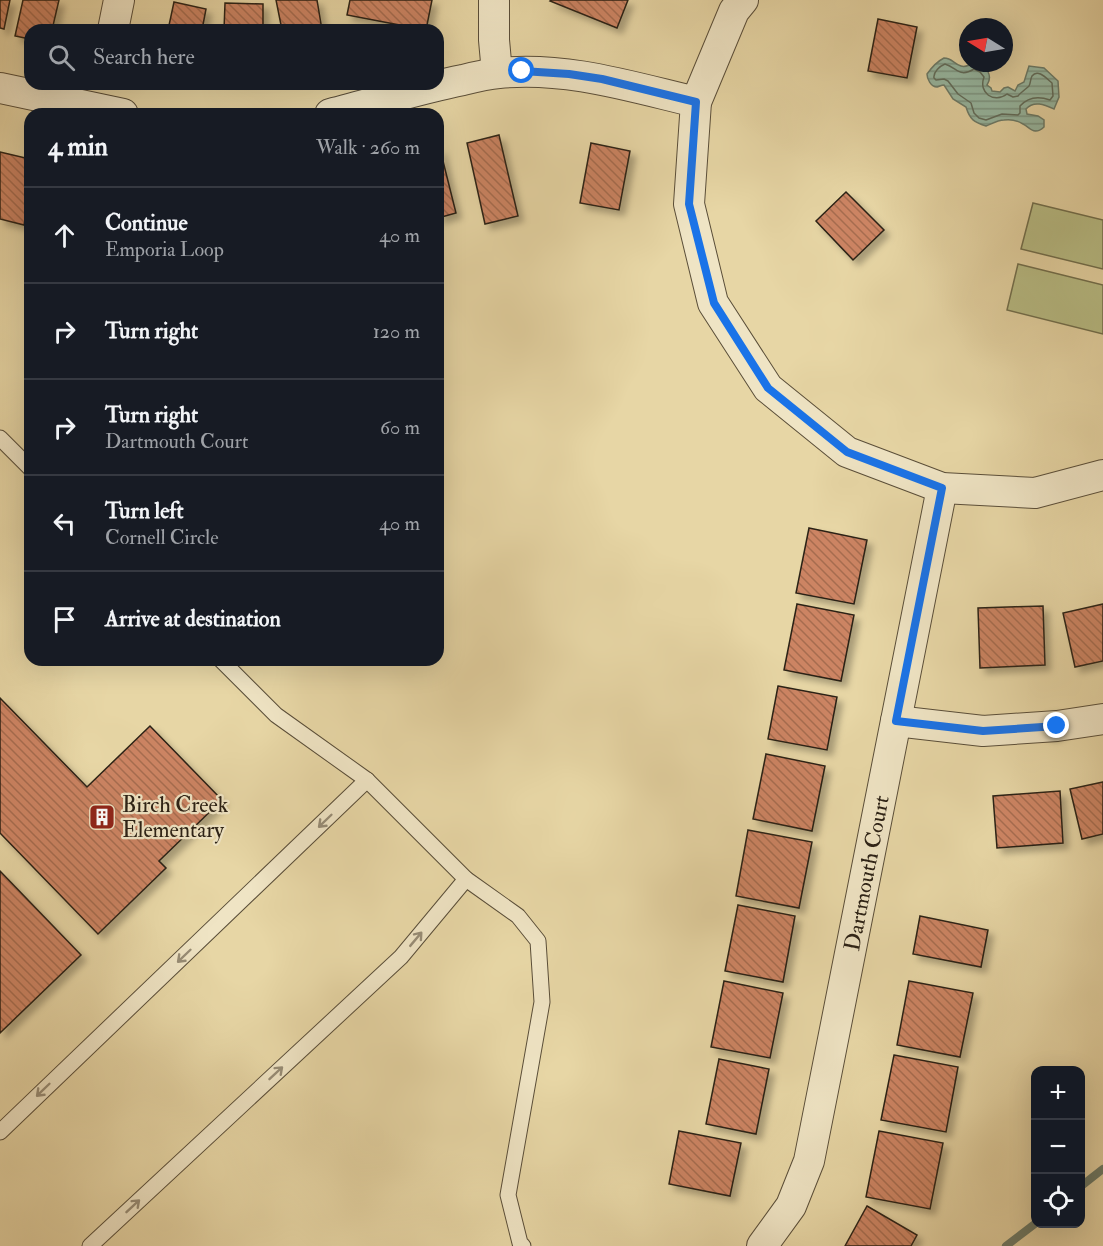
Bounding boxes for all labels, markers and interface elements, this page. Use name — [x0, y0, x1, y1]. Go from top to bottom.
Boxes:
north arrow — [959, 18, 1013, 72]
search box — [24, 24, 444, 90]
icon: search — [45, 41, 78, 74]
text: Search here — [93, 43, 195, 71]
route start — [508, 57, 534, 83]
text: 4 min — [48, 131, 108, 163]
text: Walk · 260 m — [316, 135, 420, 160]
text: Continue — [105, 209, 188, 237]
icon: ahead — [48, 219, 81, 252]
text: 40 m — [379, 223, 420, 248]
text: Emporia Loop — [105, 237, 224, 262]
icon: right — [48, 315, 81, 348]
text: Turn right — [105, 317, 198, 345]
text: 120 m — [373, 319, 420, 344]
text: Turn right — [105, 401, 198, 429]
icon: right — [48, 411, 81, 444]
text: 60 m — [380, 415, 420, 440]
text: Dartmouth Court — [105, 429, 249, 454]
text: Turn left — [105, 497, 184, 525]
icon: left — [48, 507, 81, 540]
text: 40 m — [379, 511, 420, 536]
text: Cornell Circle — [105, 525, 219, 550]
icon: arrive — [48, 603, 81, 636]
text: Arrive at destination — [105, 605, 281, 633]
route end — [1043, 712, 1069, 738]
place label: Birch Creek Elementary — [122, 791, 229, 844]
street label: Dartmouth Court — [838, 793, 896, 953]
building icon: Birch Creek Elementary — [87, 802, 117, 832]
one-way arrow — [317, 813, 332, 828]
one-way arrow — [410, 931, 423, 947]
one-way arrow — [176, 948, 191, 963]
one-way arrow — [268, 1066, 283, 1081]
map controls — [1031, 1066, 1085, 1228]
button: + — [1031, 1066, 1085, 1120]
one-way arrow — [36, 1083, 51, 1097]
button: − — [1031, 1120, 1085, 1174]
button: locate — [1031, 1174, 1085, 1228]
one-way arrow — [125, 1199, 140, 1213]

